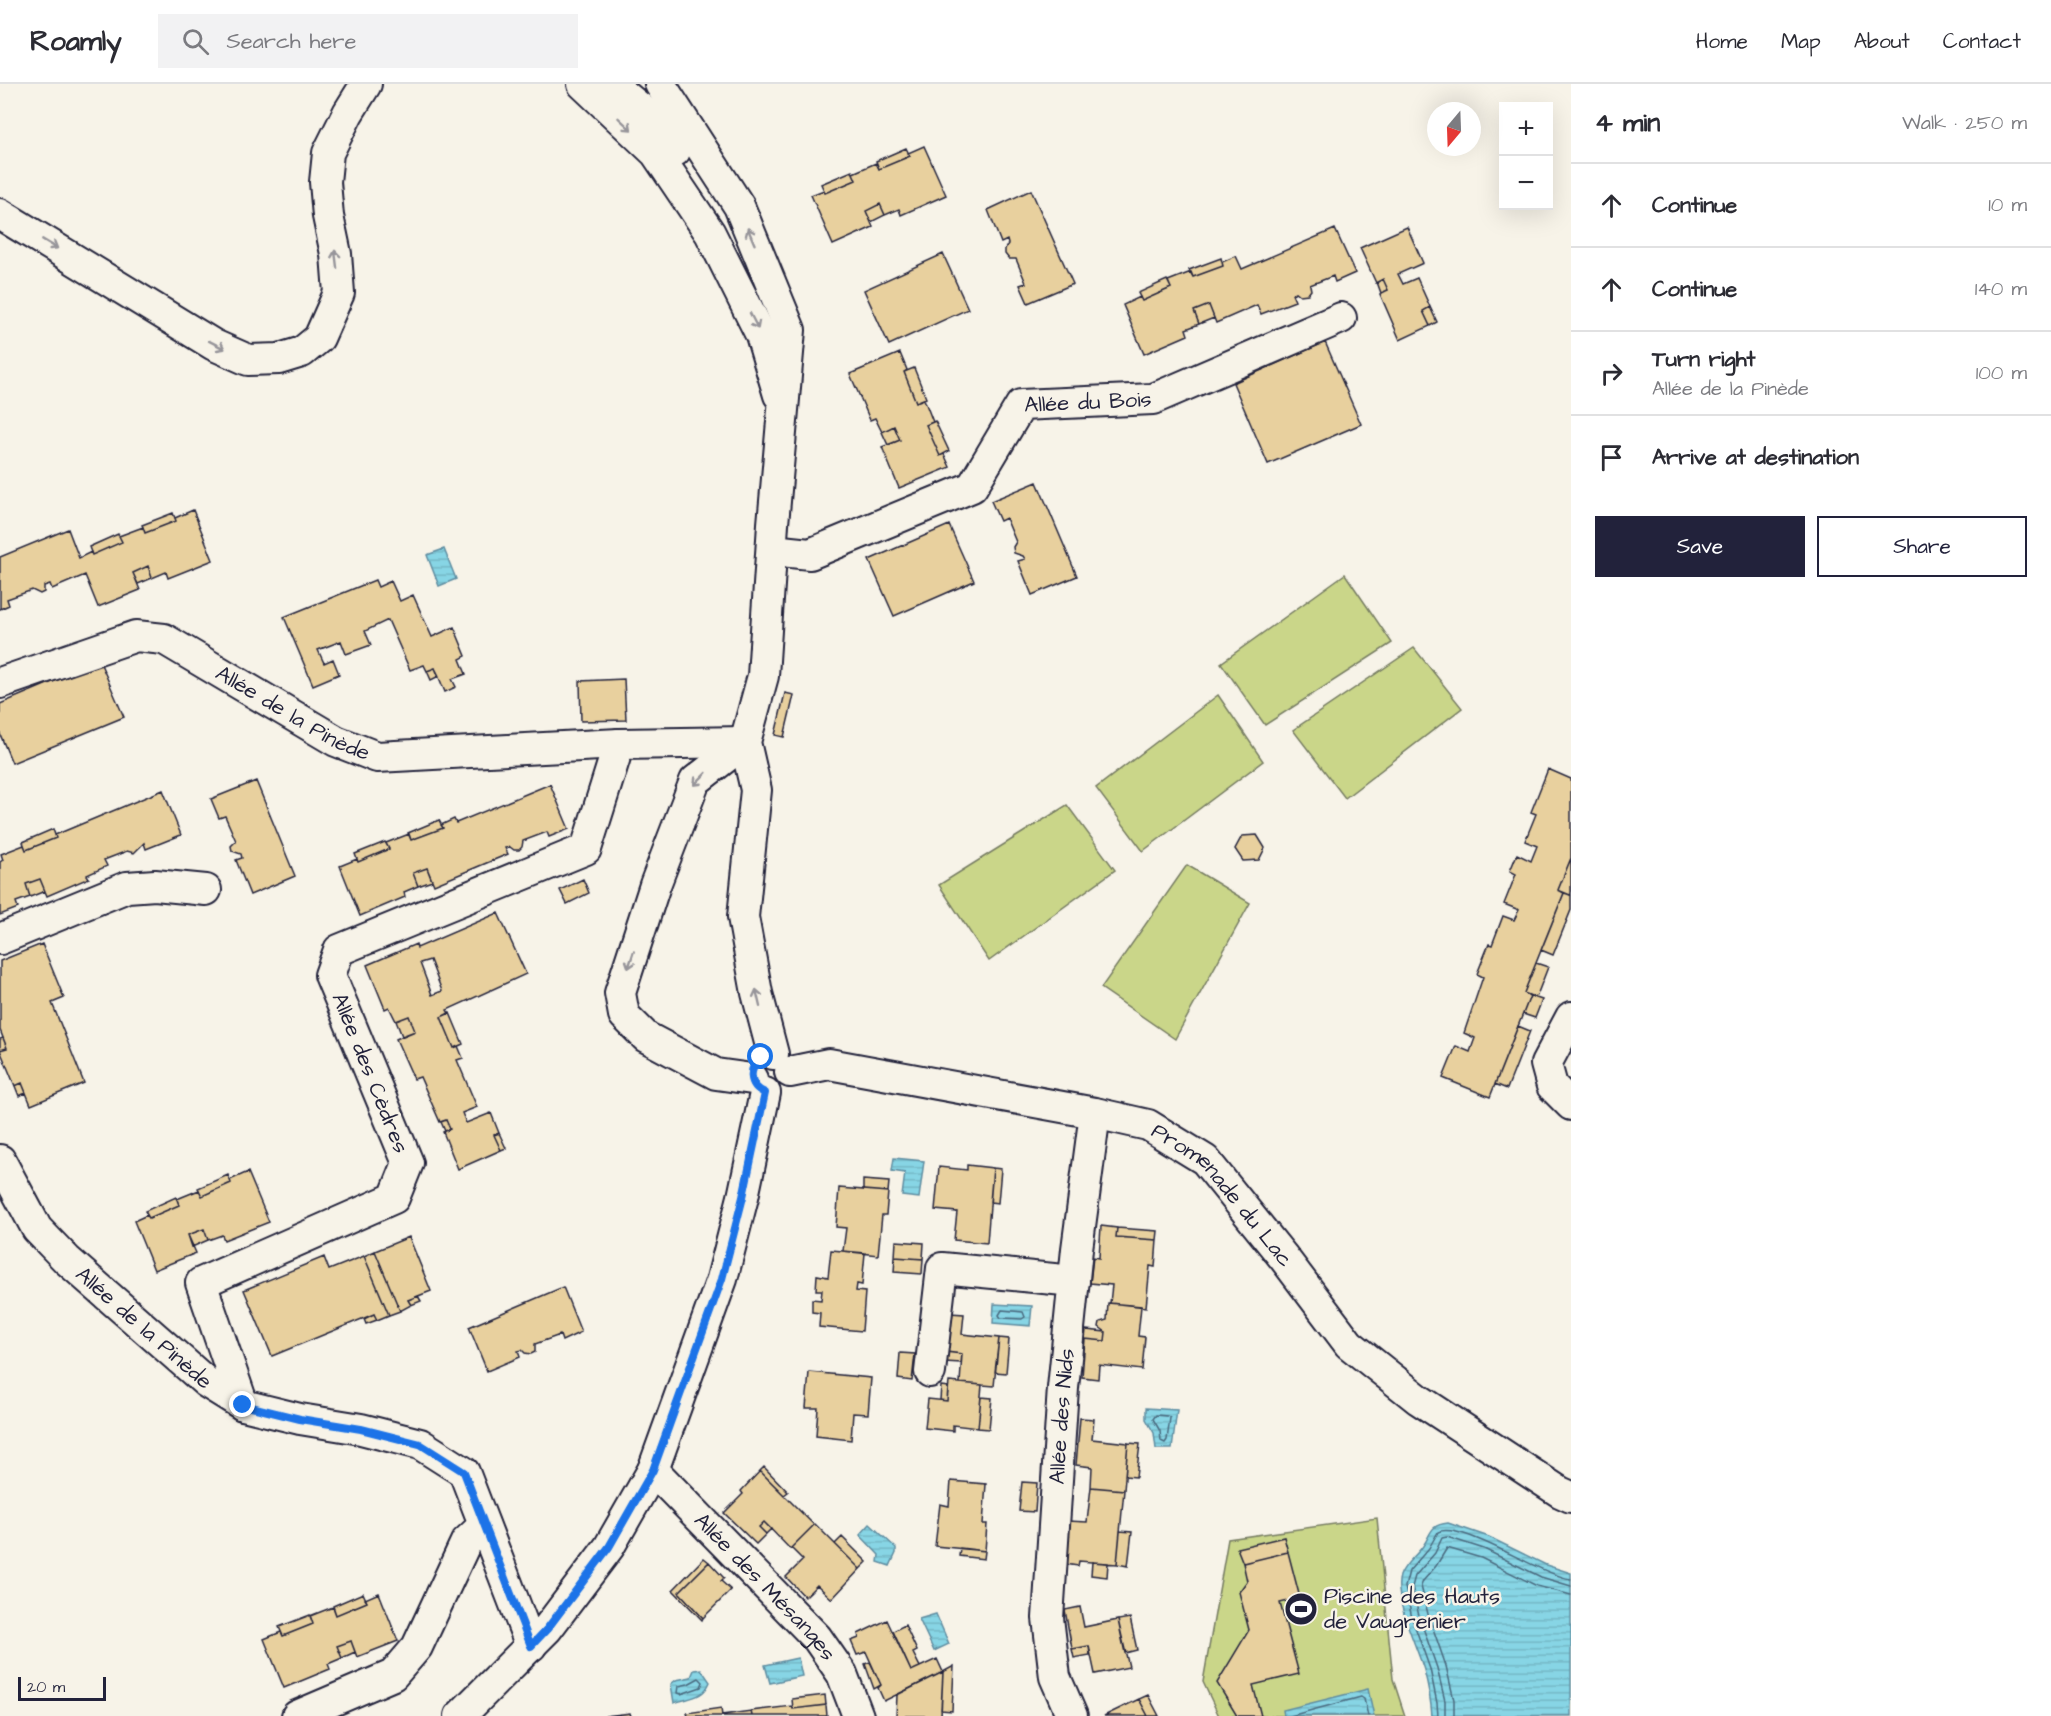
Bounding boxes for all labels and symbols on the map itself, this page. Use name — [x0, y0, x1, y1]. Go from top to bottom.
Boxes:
north arrow — [1427, 102, 1481, 156]
one-way arrow — [618, 117, 633, 131]
one-way arrow — [745, 227, 756, 245]
one-way arrow — [41, 239, 58, 251]
one-way arrow — [330, 249, 341, 269]
one-way arrow — [749, 312, 760, 330]
one-way arrow — [207, 340, 225, 352]
street label: Allée du Bois — [1024, 384, 1152, 420]
street label: Allée de la Pinède — [210, 658, 375, 768]
one-way arrow — [693, 771, 707, 786]
one-way arrow — [625, 950, 636, 969]
street label: Allée des Cèdres — [324, 988, 416, 1158]
one-way arrow — [752, 989, 764, 1008]
route start — [747, 1043, 773, 1069]
street label: Promenade du Lac — [1146, 1115, 1301, 1273]
street label: Allée de la Pinède — [69, 1259, 219, 1396]
street label: Allée des Nids — [1041, 1347, 1082, 1485]
route end — [229, 1391, 255, 1417]
street label: Allée des Mésanges — [687, 1506, 844, 1667]
place label: Piscine des Hauts de Vaugrenier — [1324, 1581, 1500, 1638]
sports icon: Piscine des Hauts de Vaugrenier — [1283, 1591, 1319, 1627]
scale bar — [18, 1674, 106, 1702]

